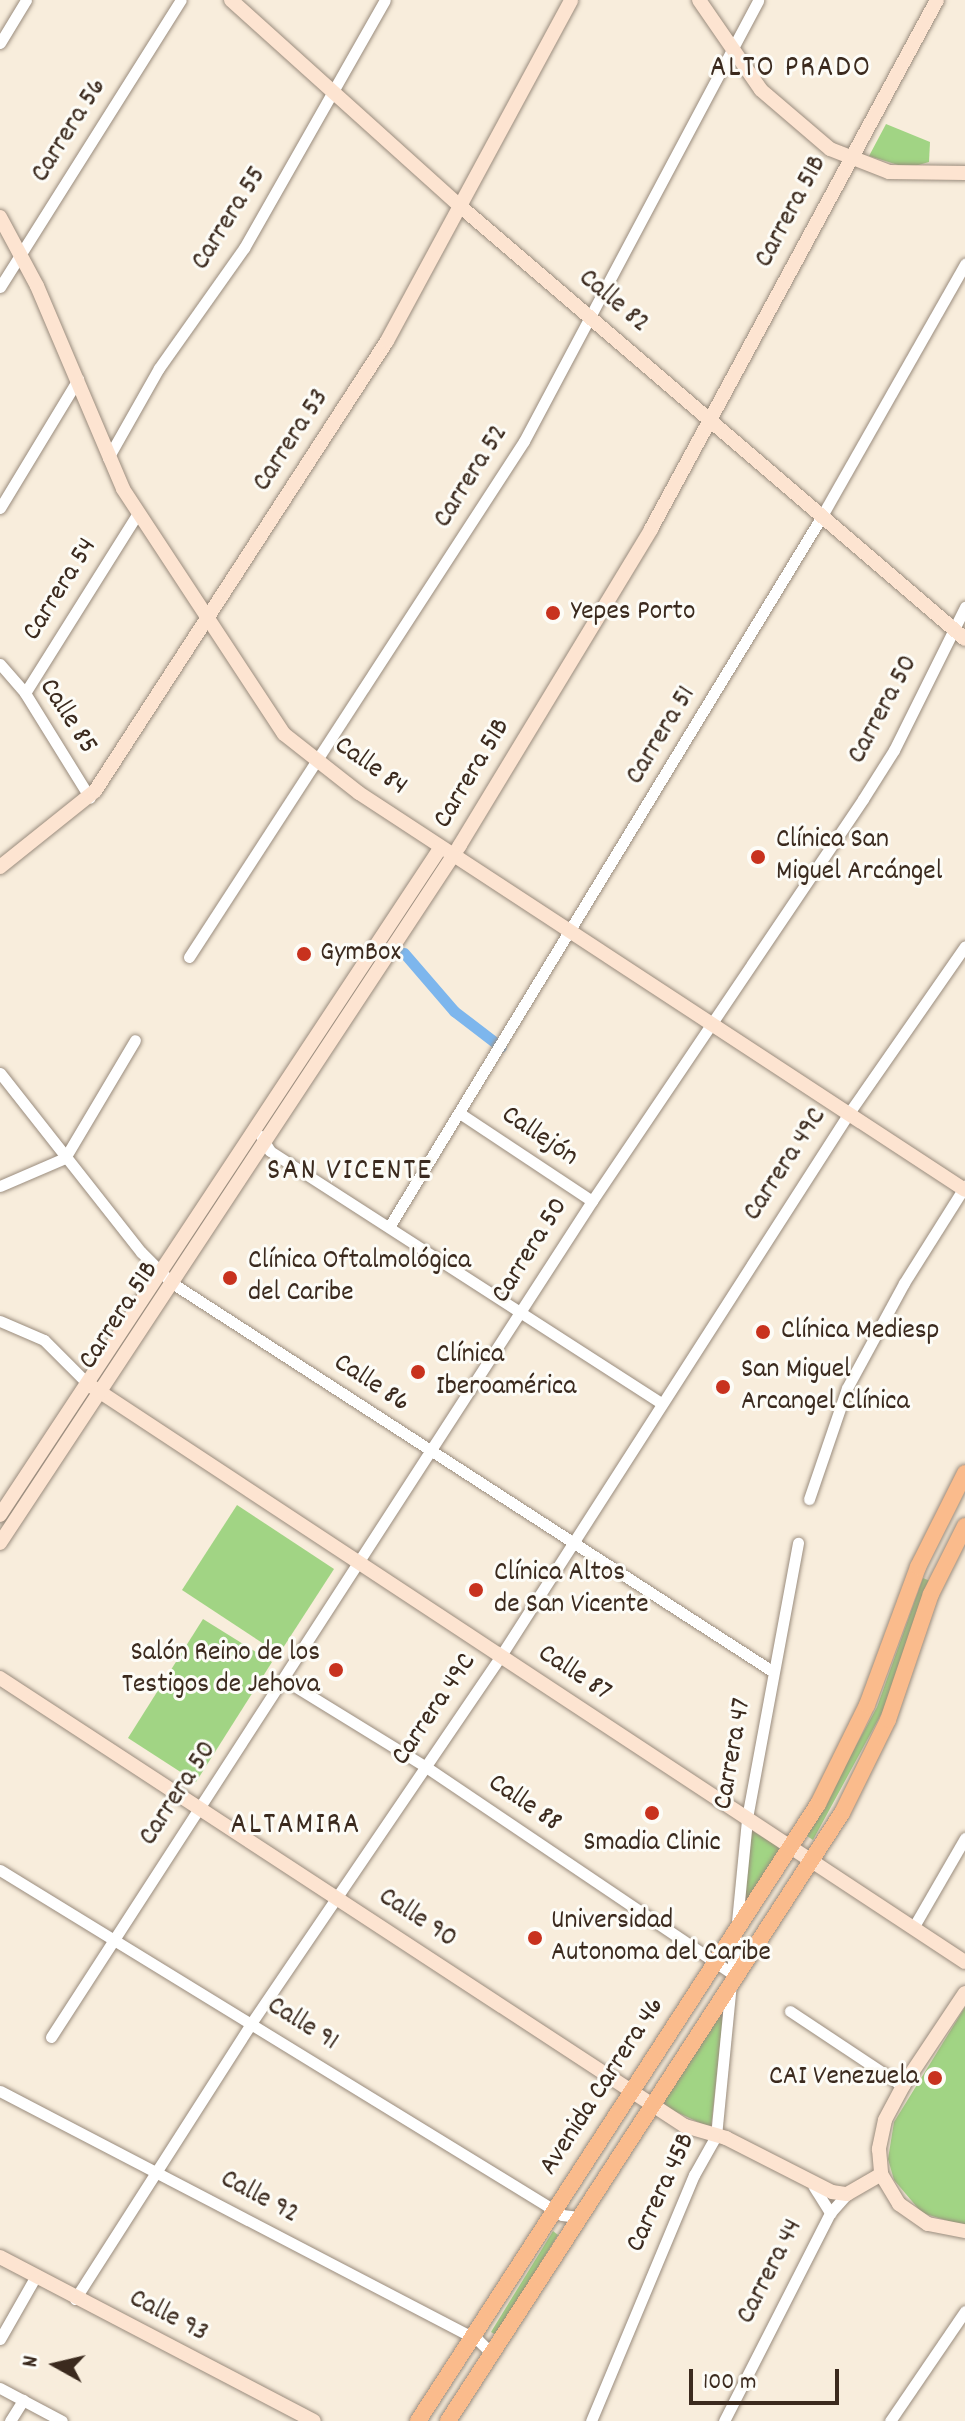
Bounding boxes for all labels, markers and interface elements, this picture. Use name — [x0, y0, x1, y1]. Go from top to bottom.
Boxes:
district label: ALTO PRADO — [710, 52, 872, 88]
street label: Carrera 56 — [25, 73, 115, 189]
street label: Carrera 51B — [748, 150, 836, 274]
street label: Carrera 55 — [185, 161, 275, 277]
street label: Calle 82 — [571, 263, 655, 341]
street label: Carrera 53 — [246, 383, 338, 499]
street label: Carrera 52 — [427, 419, 517, 535]
street label: Carrera 54 — [16, 533, 106, 647]
place label: Yepes Porto — [571, 596, 695, 630]
marker: Yepes Porto — [542, 602, 564, 624]
street label: Carrera 50 — [841, 650, 927, 770]
street label: Calle 85 — [30, 673, 104, 761]
street label: Carrera 51 — [620, 681, 704, 791]
street label: Carrera 51B — [427, 713, 519, 835]
street label: Calle 84 — [327, 730, 413, 804]
place label: Clínica San Miguel Arcángel — [776, 824, 942, 890]
marker: Clínica San Miguel Arcángel — [747, 846, 769, 868]
place label: GymBox — [320, 937, 401, 971]
marker: GymBox — [295, 945, 313, 963]
street label: Callejón — [494, 1099, 584, 1175]
street label: Carrera 49C — [737, 1102, 835, 1228]
district label: SAN VICENTE — [267, 1155, 433, 1191]
street label: Carrera 50 — [485, 1192, 577, 1310]
place label: Clínica Oftalmológica del Caribe — [248, 1245, 471, 1311]
street label: Carrera 51B — [73, 1256, 167, 1376]
marker: Clínica Oftalmológica del Caribe — [219, 1267, 241, 1289]
place label: Clínica Mediesp — [781, 1315, 940, 1349]
marker: Clínica Mediesp — [752, 1321, 774, 1343]
place label: Clínica Iberoamérica — [436, 1339, 576, 1405]
street label: Calle 86 — [327, 1347, 415, 1421]
place label: San Miguel Arcangel Clínica — [741, 1354, 910, 1420]
marker: Clínica Iberoamérica — [407, 1361, 429, 1383]
marker: San Miguel Arcangel Clínica — [712, 1376, 734, 1398]
place label: Clínica Altos de San Vicente — [494, 1557, 648, 1623]
marker: Clínica Altos de San Vicente — [465, 1579, 487, 1601]
place label: Salón Reino de los Testigos de Jehova — [122, 1637, 320, 1703]
street label: Calle 87 — [531, 1638, 617, 1710]
street label: Carrera 49C — [385, 1647, 485, 1773]
marker: Salón Reino de los Testigos de Jehova — [327, 1661, 345, 1679]
street label: Carrera 47 — [708, 1696, 760, 1812]
street label: Carrera 50 — [133, 1735, 225, 1853]
street label: Calle 88 — [481, 1767, 567, 1841]
marker: Smadia Clinic — [641, 1802, 663, 1824]
district label: ALTAMIRA — [231, 1809, 361, 1845]
place label: Smadia Clinic — [583, 1827, 721, 1861]
street label: Calle 90 — [371, 1881, 463, 1957]
place label: Universidad Autonoma del Caribe — [551, 1905, 771, 1971]
marker: Universidad Autonoma del Caribe — [526, 1929, 544, 1947]
street label: Calle 91 — [260, 1990, 344, 2060]
street label: Avenida Carrera 46 — [533, 1992, 673, 2182]
place label: CAI Venezuela — [769, 2061, 919, 2095]
marker: CAI Venezuela — [926, 2069, 944, 2087]
street label: Carrera 45B — [620, 2128, 704, 2258]
street label: Calle 92 — [214, 2163, 304, 2233]
street label: Carrera 44 — [730, 2214, 812, 2330]
street label: Calle 93 — [123, 2283, 213, 2351]
north arrow — [16, 2325, 96, 2405]
scale bar — [693, 2353, 843, 2403]
text: N — [16, 2354, 48, 2369]
text: 100 m — [703, 2366, 756, 2400]

